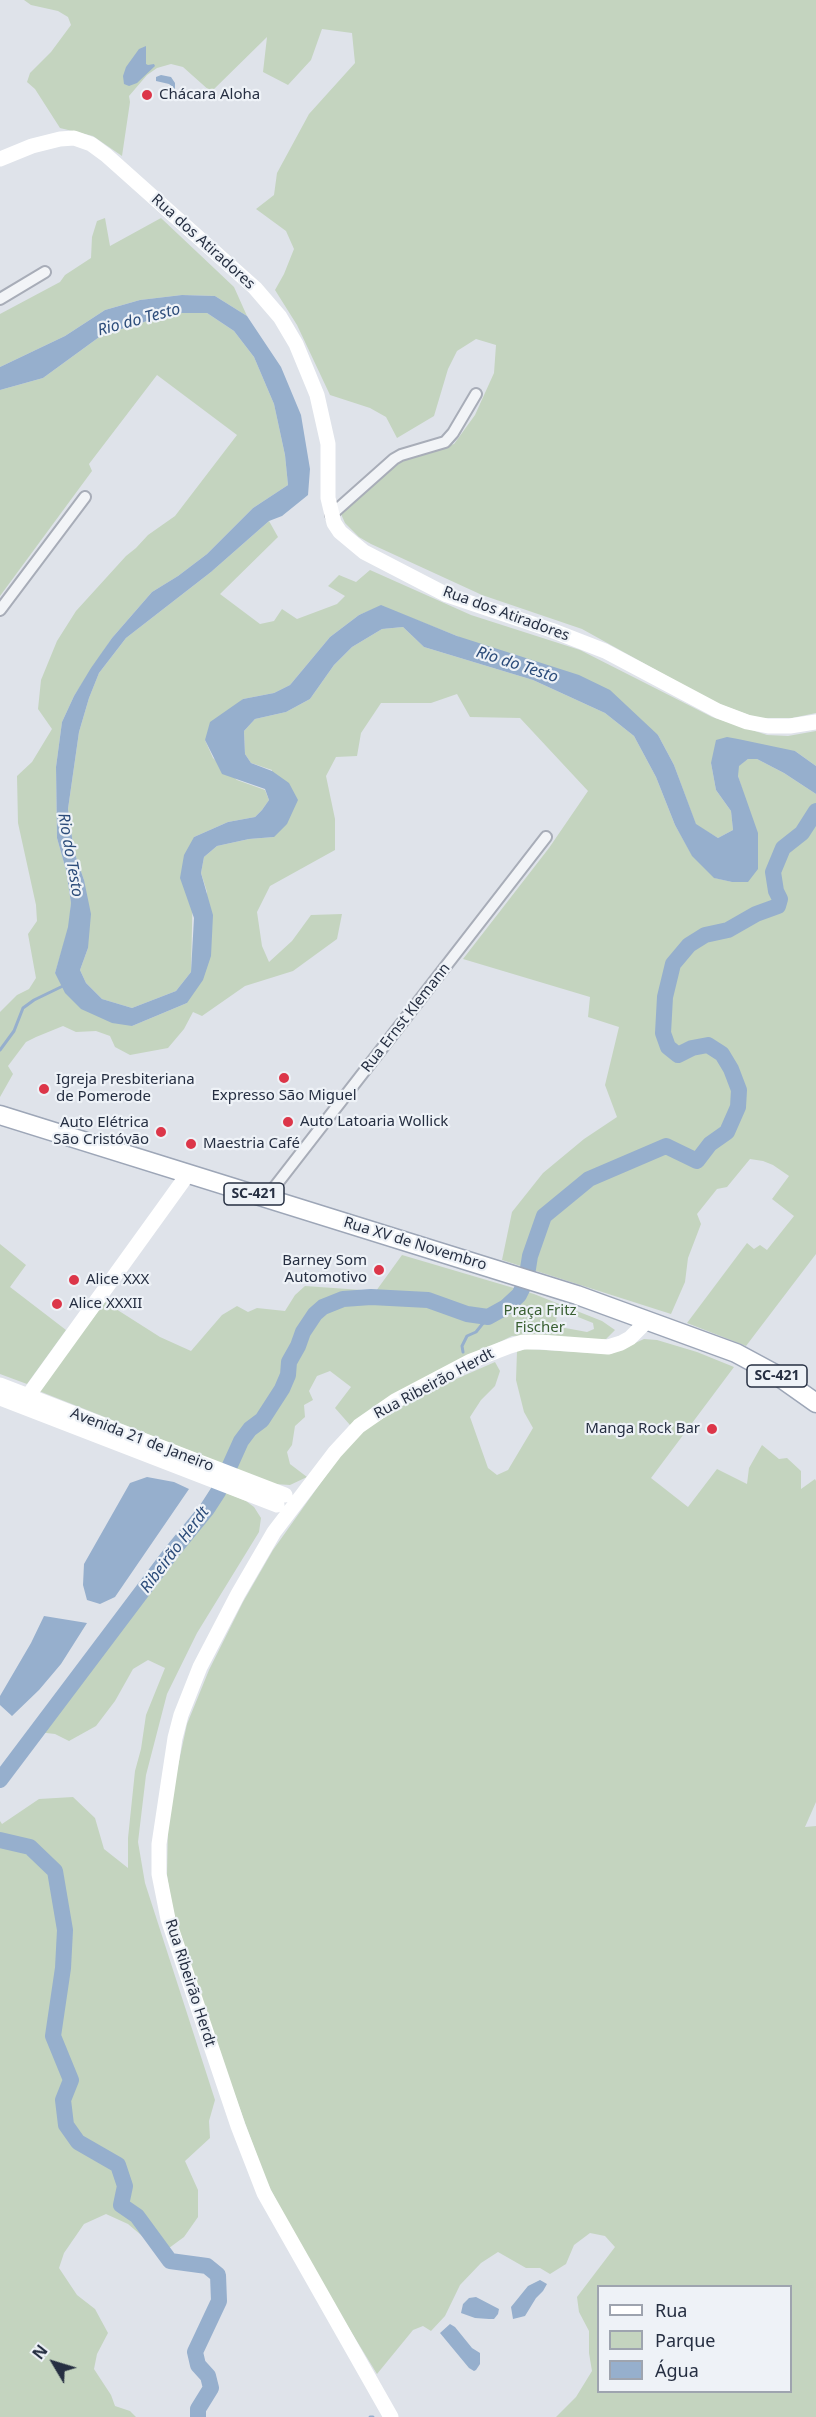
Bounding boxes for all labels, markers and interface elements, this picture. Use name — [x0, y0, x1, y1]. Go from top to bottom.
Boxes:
place label: Chácara Aloha — [159, 86, 260, 104]
marker: Chácara Aloha — [140, 88, 154, 102]
street label: Rua dos Atiradores — [147, 191, 259, 293]
water label: Rio do Testo — [95, 300, 183, 340]
street label: Rua dos Atiradores — [440, 583, 572, 645]
water label: Rio do Testo — [474, 643, 560, 687]
water label: Rio do Testo — [53, 811, 87, 899]
street label: Rua Ernst Klemann — [358, 960, 454, 1076]
place label: Igreja Presbiteriana de Pomerode — [56, 1071, 195, 1106]
marker: Expresso São Miguel — [277, 1071, 291, 1085]
marker: Igreja Presbiteriana de Pomerode — [37, 1082, 51, 1096]
place label: Expresso São Miguel — [211, 1087, 357, 1105]
place label: Auto Latoaria Wollick — [300, 1113, 448, 1131]
place label: Auto Elétrica São Cristóvão — [53, 1114, 149, 1149]
marker: Auto Latoaria Wollick — [281, 1115, 295, 1129]
marker: Auto Elétrica São Cristóvão — [154, 1125, 168, 1139]
place label: Maestria Café — [203, 1135, 300, 1153]
marker: Maestria Café — [184, 1137, 198, 1151]
road number: SC-421 — [224, 1183, 284, 1205]
street label: Rua XV de Novembro — [341, 1214, 489, 1274]
place label: Barney Som Automotivo — [282, 1252, 367, 1287]
marker: Barney Som Automotivo — [372, 1263, 386, 1277]
place label: Alice XXX — [86, 1271, 149, 1289]
marker: Alice XXX — [67, 1273, 81, 1287]
place label: Alice XXXII — [69, 1295, 142, 1313]
marker: Alice XXXII — [50, 1297, 64, 1311]
park label: Praça Fritz Fischer — [503, 1302, 577, 1337]
street label: Rua Ribeirão Herdt — [371, 1345, 497, 1423]
road number: SC-421 — [747, 1365, 807, 1387]
street label: Avenida 21 de Janeiro — [68, 1404, 216, 1476]
place label: Manga Rock Bar — [585, 1420, 700, 1438]
marker: Manga Rock Bar — [705, 1422, 719, 1436]
water label: Ribeirão Herdt — [137, 1503, 213, 1597]
street label: Rua Ribeirão Herdt — [161, 1917, 219, 2049]
legend — [597, 2285, 792, 2393]
text: Rua — [655, 2298, 687, 2322]
text: Parque — [655, 2328, 715, 2352]
north arrow — [24, 2333, 84, 2393]
text: N — [27, 2340, 52, 2364]
text: Água — [655, 2358, 699, 2382]

